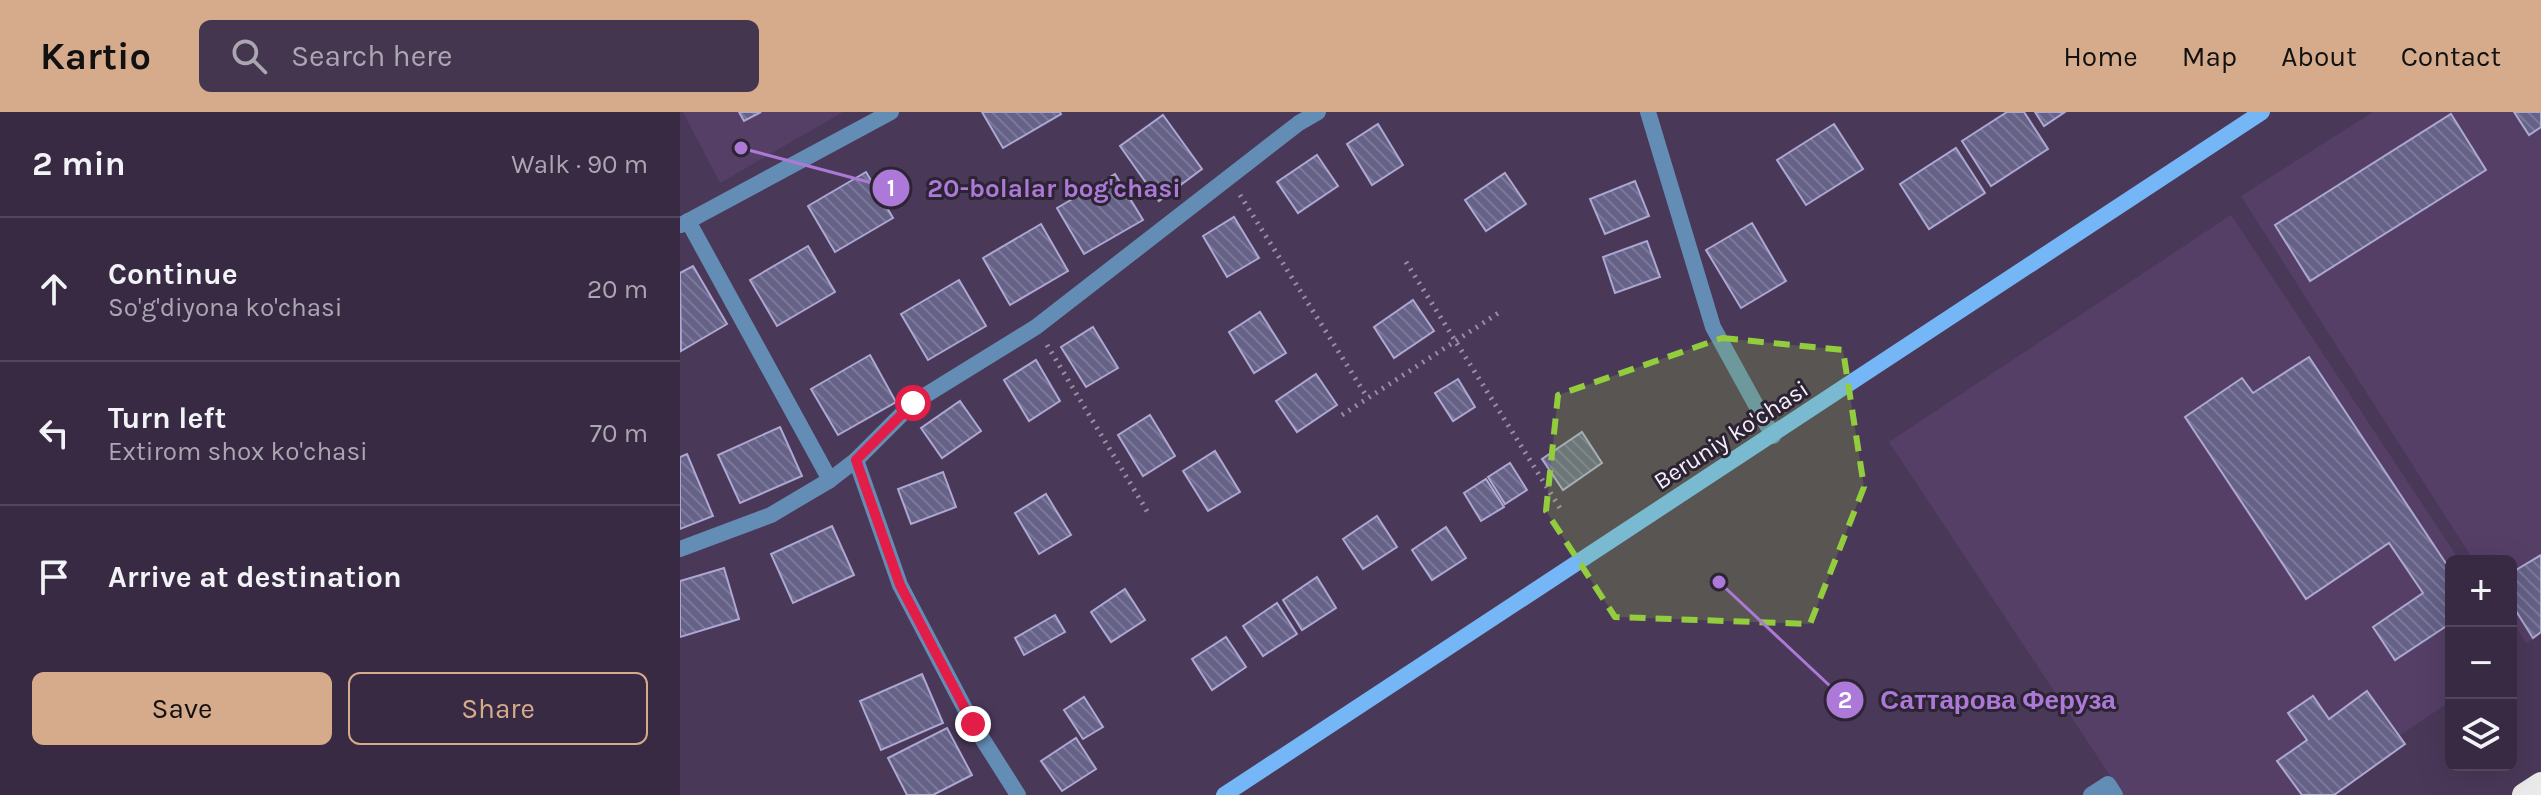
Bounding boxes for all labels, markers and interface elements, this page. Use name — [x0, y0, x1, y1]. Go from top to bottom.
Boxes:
search box — [199, 20, 759, 92]
text: Kartio — [40, 34, 151, 79]
icon: search — [227, 34, 271, 78]
text: Search here — [291, 38, 452, 74]
text: Home — [2063, 40, 2138, 73]
text: Map — [2182, 40, 2237, 73]
text: About — [2281, 40, 2357, 73]
text: Contact — [2401, 40, 2501, 73]
text: 2 min — [32, 144, 126, 184]
text: Walk · 90 m — [511, 149, 648, 180]
callout: 20-bolalar bog'chasi — [871, 163, 1197, 213]
text: 20-bolalar bog'chasi — [927, 173, 1181, 204]
text: 1 — [887, 174, 895, 202]
text: Continue — [108, 256, 238, 292]
icon: ahead — [32, 267, 76, 311]
text: 20 m — [587, 274, 648, 305]
text: So'g'diyona ko'chasi — [108, 292, 343, 323]
street label: Beruniy ko'chasi — [1648, 375, 1814, 495]
route start — [895, 385, 931, 421]
text: Turn left — [108, 400, 226, 436]
icon: left — [32, 411, 76, 455]
text: 70 m — [590, 418, 648, 449]
text: Extirom shox ko'chasi — [108, 436, 368, 467]
icon: arrive — [32, 555, 76, 599]
map controls — [2445, 555, 2517, 771]
button: + — [2445, 555, 2517, 627]
text: Arrive at destination — [108, 559, 402, 595]
button: − — [2445, 627, 2517, 699]
button: Save — [32, 672, 332, 745]
button: Share — [348, 672, 648, 745]
callout: Саттарова Феруза — [1825, 675, 2132, 725]
text: Саттарова Феруза — [1880, 685, 2116, 716]
text: 2 — [1838, 686, 1852, 714]
button: layers — [2445, 699, 2517, 771]
route end — [955, 706, 991, 742]

